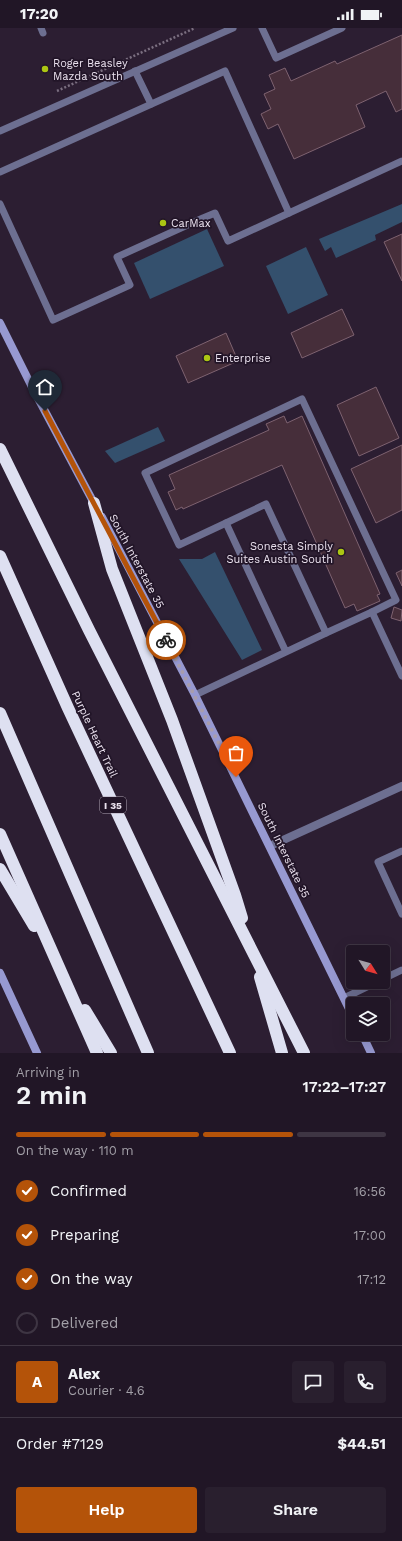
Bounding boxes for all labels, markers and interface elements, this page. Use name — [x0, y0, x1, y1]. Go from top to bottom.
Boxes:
text: 17:20 — [20, 5, 58, 23]
place label: Roger Beasley Mazda South — [53, 57, 128, 83]
marker: Roger Beasley Mazda South — [40, 64, 50, 74]
place label: CarMax — [171, 217, 211, 230]
marker: CarMax — [158, 218, 168, 228]
place label: Enterprise — [215, 352, 271, 365]
marker: Enterprise — [202, 353, 212, 363]
pin — [28, 370, 62, 411]
icon: home — [34, 376, 56, 398]
street label: South Interstate 35 — [106, 512, 167, 611]
place label: Sonesta Simply Suites Austin South — [227, 540, 333, 566]
marker: Sonesta Simply Suites Austin South — [336, 547, 346, 557]
courier — [146, 620, 186, 660]
icon: bike — [155, 629, 177, 651]
street label: Purple Heart Trail — [69, 689, 121, 780]
pin — [219, 736, 253, 777]
icon: bag — [225, 742, 247, 764]
road number: I 35 — [100, 797, 126, 813]
street label: South Interstate 35 — [255, 800, 312, 900]
north arrow — [346, 945, 390, 989]
map controls — [346, 945, 390, 1041]
button: layers — [346, 997, 390, 1041]
text: Arriving in — [16, 1065, 80, 1080]
text: 17:22–17:27 — [303, 1078, 386, 1096]
text: 2 min — [16, 1080, 87, 1110]
text: On the way · 110 m — [16, 1143, 134, 1158]
icon: check — [16, 1180, 38, 1202]
text: Confirmed — [50, 1182, 127, 1200]
text: 16:56 — [354, 1184, 386, 1199]
icon: check — [16, 1224, 38, 1246]
text: Preparing — [50, 1226, 119, 1244]
text: 17:00 — [354, 1228, 386, 1243]
icon: check — [16, 1268, 38, 1290]
text: On the way — [50, 1270, 132, 1288]
text: 17:12 — [357, 1272, 386, 1287]
text: Delivered — [50, 1314, 118, 1332]
button: chat — [292, 1361, 334, 1403]
button: phone — [344, 1361, 386, 1403]
text: Alex — [68, 1365, 100, 1383]
text: A — [32, 1373, 42, 1391]
text: Courier · 4.6 — [68, 1383, 145, 1398]
text: Order #7129 — [16, 1435, 104, 1453]
text: $44.51 — [338, 1435, 386, 1453]
button: Help — [16, 1487, 197, 1533]
button: Share — [205, 1487, 386, 1533]

